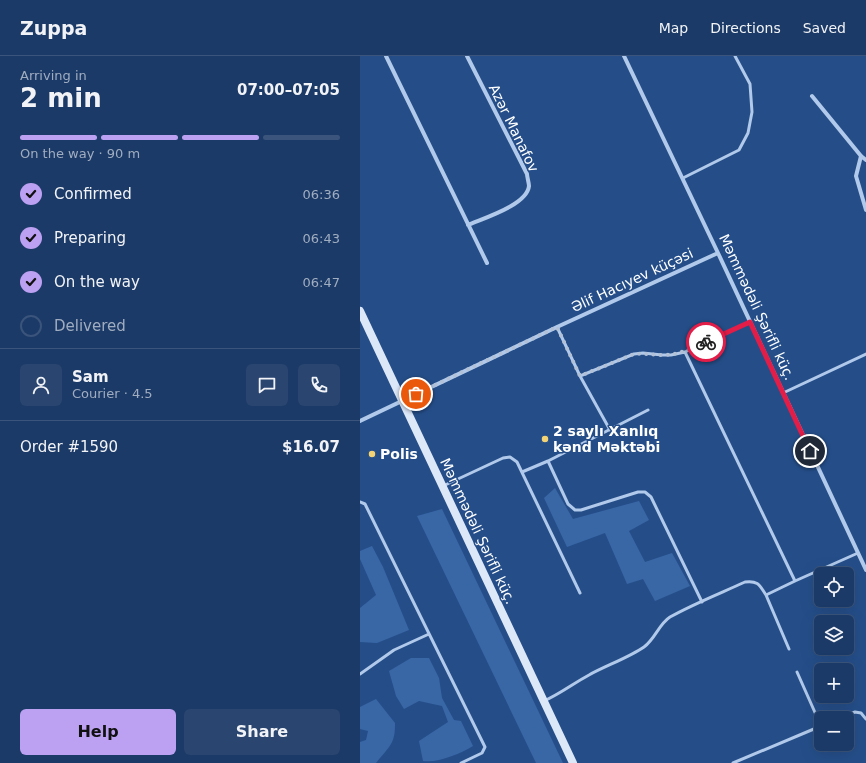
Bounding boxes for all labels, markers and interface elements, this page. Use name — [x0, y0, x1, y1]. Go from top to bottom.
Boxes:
text: Zuppa — [20, 17, 87, 39]
text: Map — [659, 20, 688, 36]
text: Directions — [710, 20, 781, 36]
text: Saved — [803, 20, 846, 36]
text: Arriving in — [20, 68, 87, 83]
text: 07:00–07:05 — [237, 81, 340, 99]
street label: Azər Manafov — [486, 82, 542, 174]
text: 2 min — [20, 83, 102, 113]
text: On the way · 90 m — [20, 146, 140, 161]
icon: check — [20, 183, 42, 205]
text: Confirmed — [54, 185, 132, 203]
text: 06:36 — [303, 187, 340, 202]
icon: check — [20, 227, 42, 249]
text: Preparing — [54, 229, 126, 247]
text: 06:43 — [303, 231, 340, 246]
street label: Məmmədəli Şərifli küç. — [716, 231, 798, 383]
street label: Əlif Hacıyev küçəsi — [569, 245, 695, 315]
icon: check — [20, 271, 42, 293]
text: On the way — [54, 273, 140, 291]
text: 06:47 — [303, 275, 340, 290]
text: Delivered — [54, 317, 126, 335]
courier — [686, 322, 726, 362]
icon: bike — [695, 331, 717, 353]
button: person — [20, 364, 62, 406]
button: chat — [246, 364, 288, 406]
button: phone — [298, 364, 340, 406]
text: Sam — [72, 368, 109, 386]
pin — [399, 377, 433, 411]
icon: bag — [405, 383, 427, 405]
text: Courier · 4.5 — [72, 386, 153, 401]
place label: 2 saylı Xanlıq kənd Məktəbi — [553, 423, 660, 455]
marker: 2 saylı Xanlıq kənd Məktəbi — [540, 434, 550, 444]
pin — [793, 434, 827, 468]
text: Order #1590 — [20, 438, 118, 456]
text: $16.07 — [282, 438, 340, 456]
icon: home — [799, 440, 821, 462]
place label: Polis — [380, 446, 418, 462]
marker: Polis — [367, 449, 377, 459]
street label: Məmmədəli Şərifli küç. — [437, 455, 519, 607]
map controls — [814, 567, 854, 751]
button: locate — [814, 567, 854, 607]
button: layers — [814, 615, 854, 655]
button: + — [814, 663, 854, 703]
button: Help — [20, 709, 176, 755]
button: Share — [184, 709, 340, 755]
button: − — [814, 711, 854, 751]

